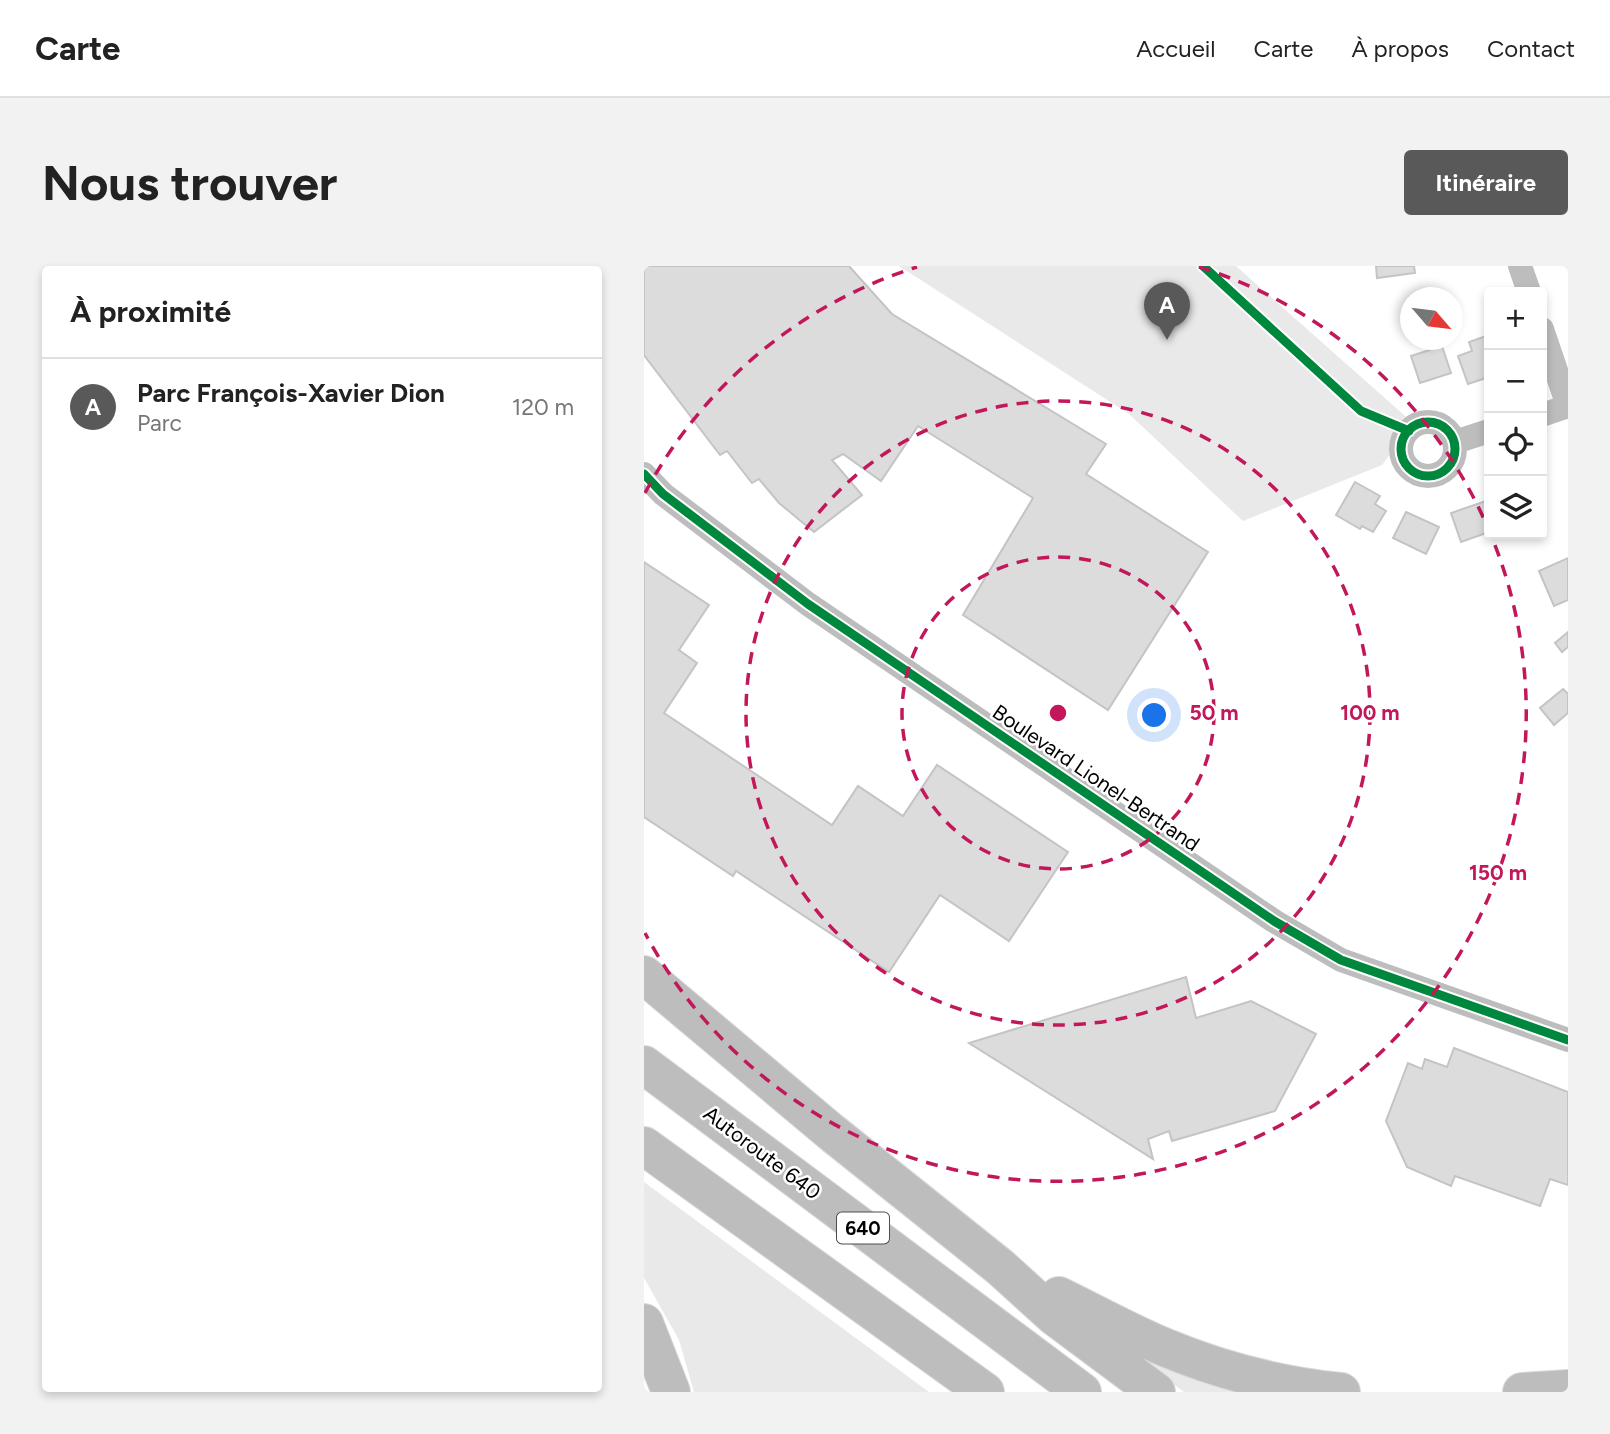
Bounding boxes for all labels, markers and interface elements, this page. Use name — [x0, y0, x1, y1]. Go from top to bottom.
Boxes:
text: Carte — [35, 29, 120, 68]
text: Accueil — [1136, 34, 1216, 63]
text: Carte — [1254, 34, 1313, 63]
text: À propos — [1351, 34, 1449, 63]
text: Contact — [1487, 34, 1575, 63]
button: Itinéraire — [1404, 150, 1568, 215]
text: Nous trouver — [42, 153, 337, 212]
pin: A — [1144, 282, 1190, 340]
north arrow — [1400, 287, 1463, 350]
map controls — [1484, 287, 1547, 539]
button: + — [1484, 287, 1547, 350]
text: À proximité — [70, 293, 231, 330]
button: − — [1484, 350, 1547, 413]
text: Parc François-Xavier Dion — [137, 377, 445, 409]
text: A — [85, 393, 101, 421]
text: 120 m — [512, 393, 574, 421]
text: Parc — [137, 409, 182, 437]
button: locate — [1484, 413, 1547, 476]
button: layers — [1484, 476, 1547, 539]
your location — [1137, 698, 1171, 732]
street label: Boulevard Lionel-Bertrand — [988, 699, 1205, 856]
text: 50 m — [1189, 700, 1239, 725]
text: 100 m — [1340, 700, 1400, 725]
centre of rings — [1046, 701, 1070, 725]
text: 150 m — [1469, 860, 1527, 885]
street label: Autoroute 640 — [699, 1101, 826, 1205]
road number: 640 — [837, 1212, 889, 1244]

